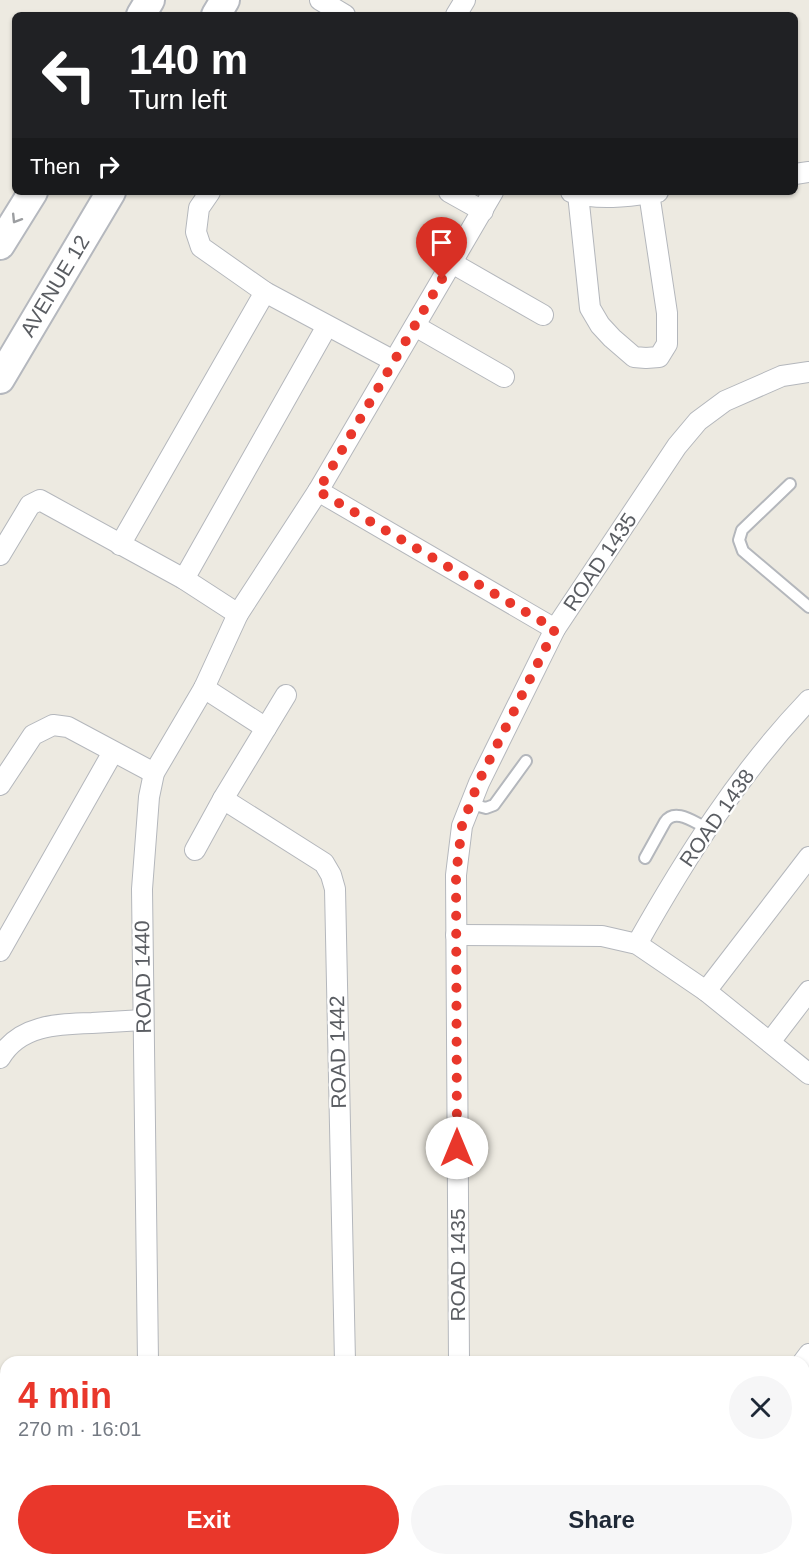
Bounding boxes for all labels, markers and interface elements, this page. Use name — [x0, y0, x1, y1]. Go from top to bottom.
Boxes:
icon: left — [30, 36, 108, 114]
text: 140 m — [129, 36, 248, 83]
text: Turn left — [129, 85, 227, 115]
icon: right — [92, 150, 125, 183]
text: Then — [30, 154, 80, 179]
one-way arrow — [12, 213, 24, 223]
pin — [416, 217, 467, 279]
icon: arrive — [425, 226, 458, 259]
street label: AVENUE 12 — [15, 231, 94, 341]
street label: ROAD 1435 — [558, 508, 641, 615]
street label: ROAD 1438 — [675, 765, 758, 871]
street label: ROAD 1440 — [130, 920, 155, 1034]
street label: ROAD 1442 — [325, 995, 350, 1109]
position arrow — [425, 1116, 489, 1180]
street label: ROAD 1435 — [446, 1208, 469, 1322]
text: 4 min — [18, 1375, 112, 1416]
button: close — [729, 1376, 792, 1439]
text: 270 m · 16:01 — [18, 1418, 141, 1440]
button: Exit — [18, 1485, 399, 1554]
button: Share — [411, 1485, 792, 1554]

